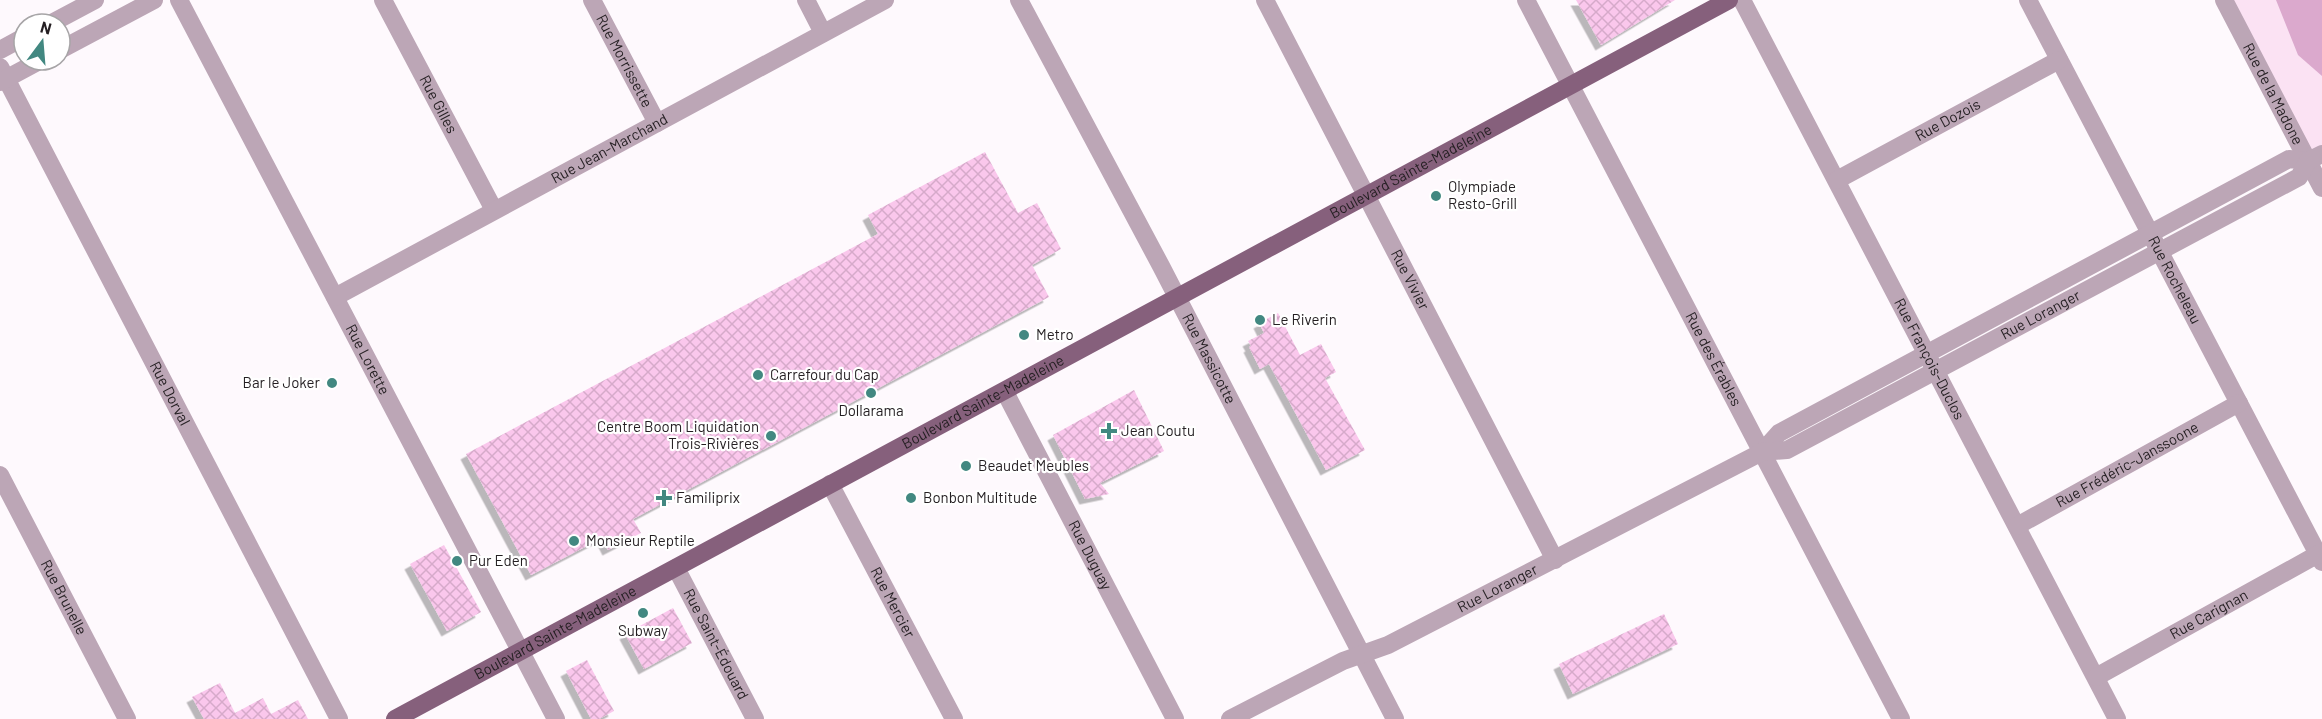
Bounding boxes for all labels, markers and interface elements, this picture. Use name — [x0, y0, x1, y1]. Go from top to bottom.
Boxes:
street label: Rue Morrissette — [593, 11, 657, 110]
north arrow — [12, 12, 72, 72]
text: N — [39, 17, 54, 38]
street label: Rue de la Madone — [2240, 40, 2308, 148]
street label: Rue Gilles — [416, 72, 462, 136]
street label: Rue Dozois — [1912, 94, 1983, 144]
street label: Rue Jean-Marchand — [548, 109, 671, 187]
street label: Boulevard Sainte-Madeleine — [1326, 120, 1495, 222]
place label: Olympiade Resto-Grill — [1448, 177, 1517, 212]
marker: Olympiade Resto-Grill — [1429, 189, 1443, 203]
street label: Rue Rocheleau — [2145, 233, 2206, 326]
street label: Rue Vivier — [1388, 246, 1434, 313]
street label: Rue Loranger — [1997, 285, 2083, 343]
street label: Rue François-Duclos — [1891, 295, 1969, 422]
street label: Rue des Érables — [1682, 309, 1746, 409]
street label: Rue Massicotte — [1179, 310, 1241, 407]
place label: Le Riverin — [1272, 310, 1337, 328]
marker: Le Riverin — [1253, 313, 1267, 327]
street label: Rue Lorette — [343, 321, 394, 397]
place label: Metro — [1036, 325, 1074, 343]
marker: Metro — [1017, 328, 1031, 342]
street label: Boulevard Sainte-Madeleine — [898, 350, 1067, 452]
street label: Rue Dorval — [147, 358, 195, 428]
place label: Carrefour du Cap — [770, 365, 879, 383]
marker: Carrefour du Cap — [751, 368, 765, 382]
place label: Bar le Joker — [243, 373, 321, 391]
marker: Bar le Joker — [325, 376, 339, 390]
marker: Dollarama — [864, 386, 878, 400]
place label: Dollarama — [838, 401, 904, 419]
place label: Centre Boom Liquidation Trois-Rivières — [597, 417, 759, 452]
street label: Rue Frédéric-Janssoone — [2052, 417, 2201, 511]
place label: Jean Coutu — [1121, 421, 1195, 439]
marker: Jean Coutu — [1102, 424, 1116, 438]
marker: Centre Boom Liquidation Trois-Rivières — [764, 429, 778, 443]
place label: Beaudet Meubles — [978, 456, 1089, 474]
marker: Beaudet Meubles — [959, 459, 973, 473]
place label: Familiprix — [676, 488, 740, 506]
place label: Bonbon Multitude — [923, 488, 1037, 506]
marker: Familiprix — [657, 491, 671, 505]
marker: Bonbon Multitude — [904, 491, 918, 505]
street label: Rue Duguay — [1065, 517, 1116, 593]
place label: Monsieur Reptile — [586, 531, 695, 549]
marker: Monsieur Reptile — [567, 534, 581, 548]
place label: Pur Eden — [469, 551, 528, 569]
marker: Pur Eden — [450, 554, 464, 568]
street label: Rue Brunelle — [38, 556, 92, 638]
street label: Rue Loranger — [1454, 559, 1541, 616]
street label: Rue Mercier — [867, 564, 920, 641]
street label: Boulevard Sainte-Madeleine — [471, 581, 639, 683]
street label: Rue Saint-Édouard — [680, 585, 753, 702]
street label: Rue Carignan — [2166, 585, 2250, 642]
marker: Subway — [636, 606, 650, 620]
place label: Subway — [618, 621, 668, 639]

